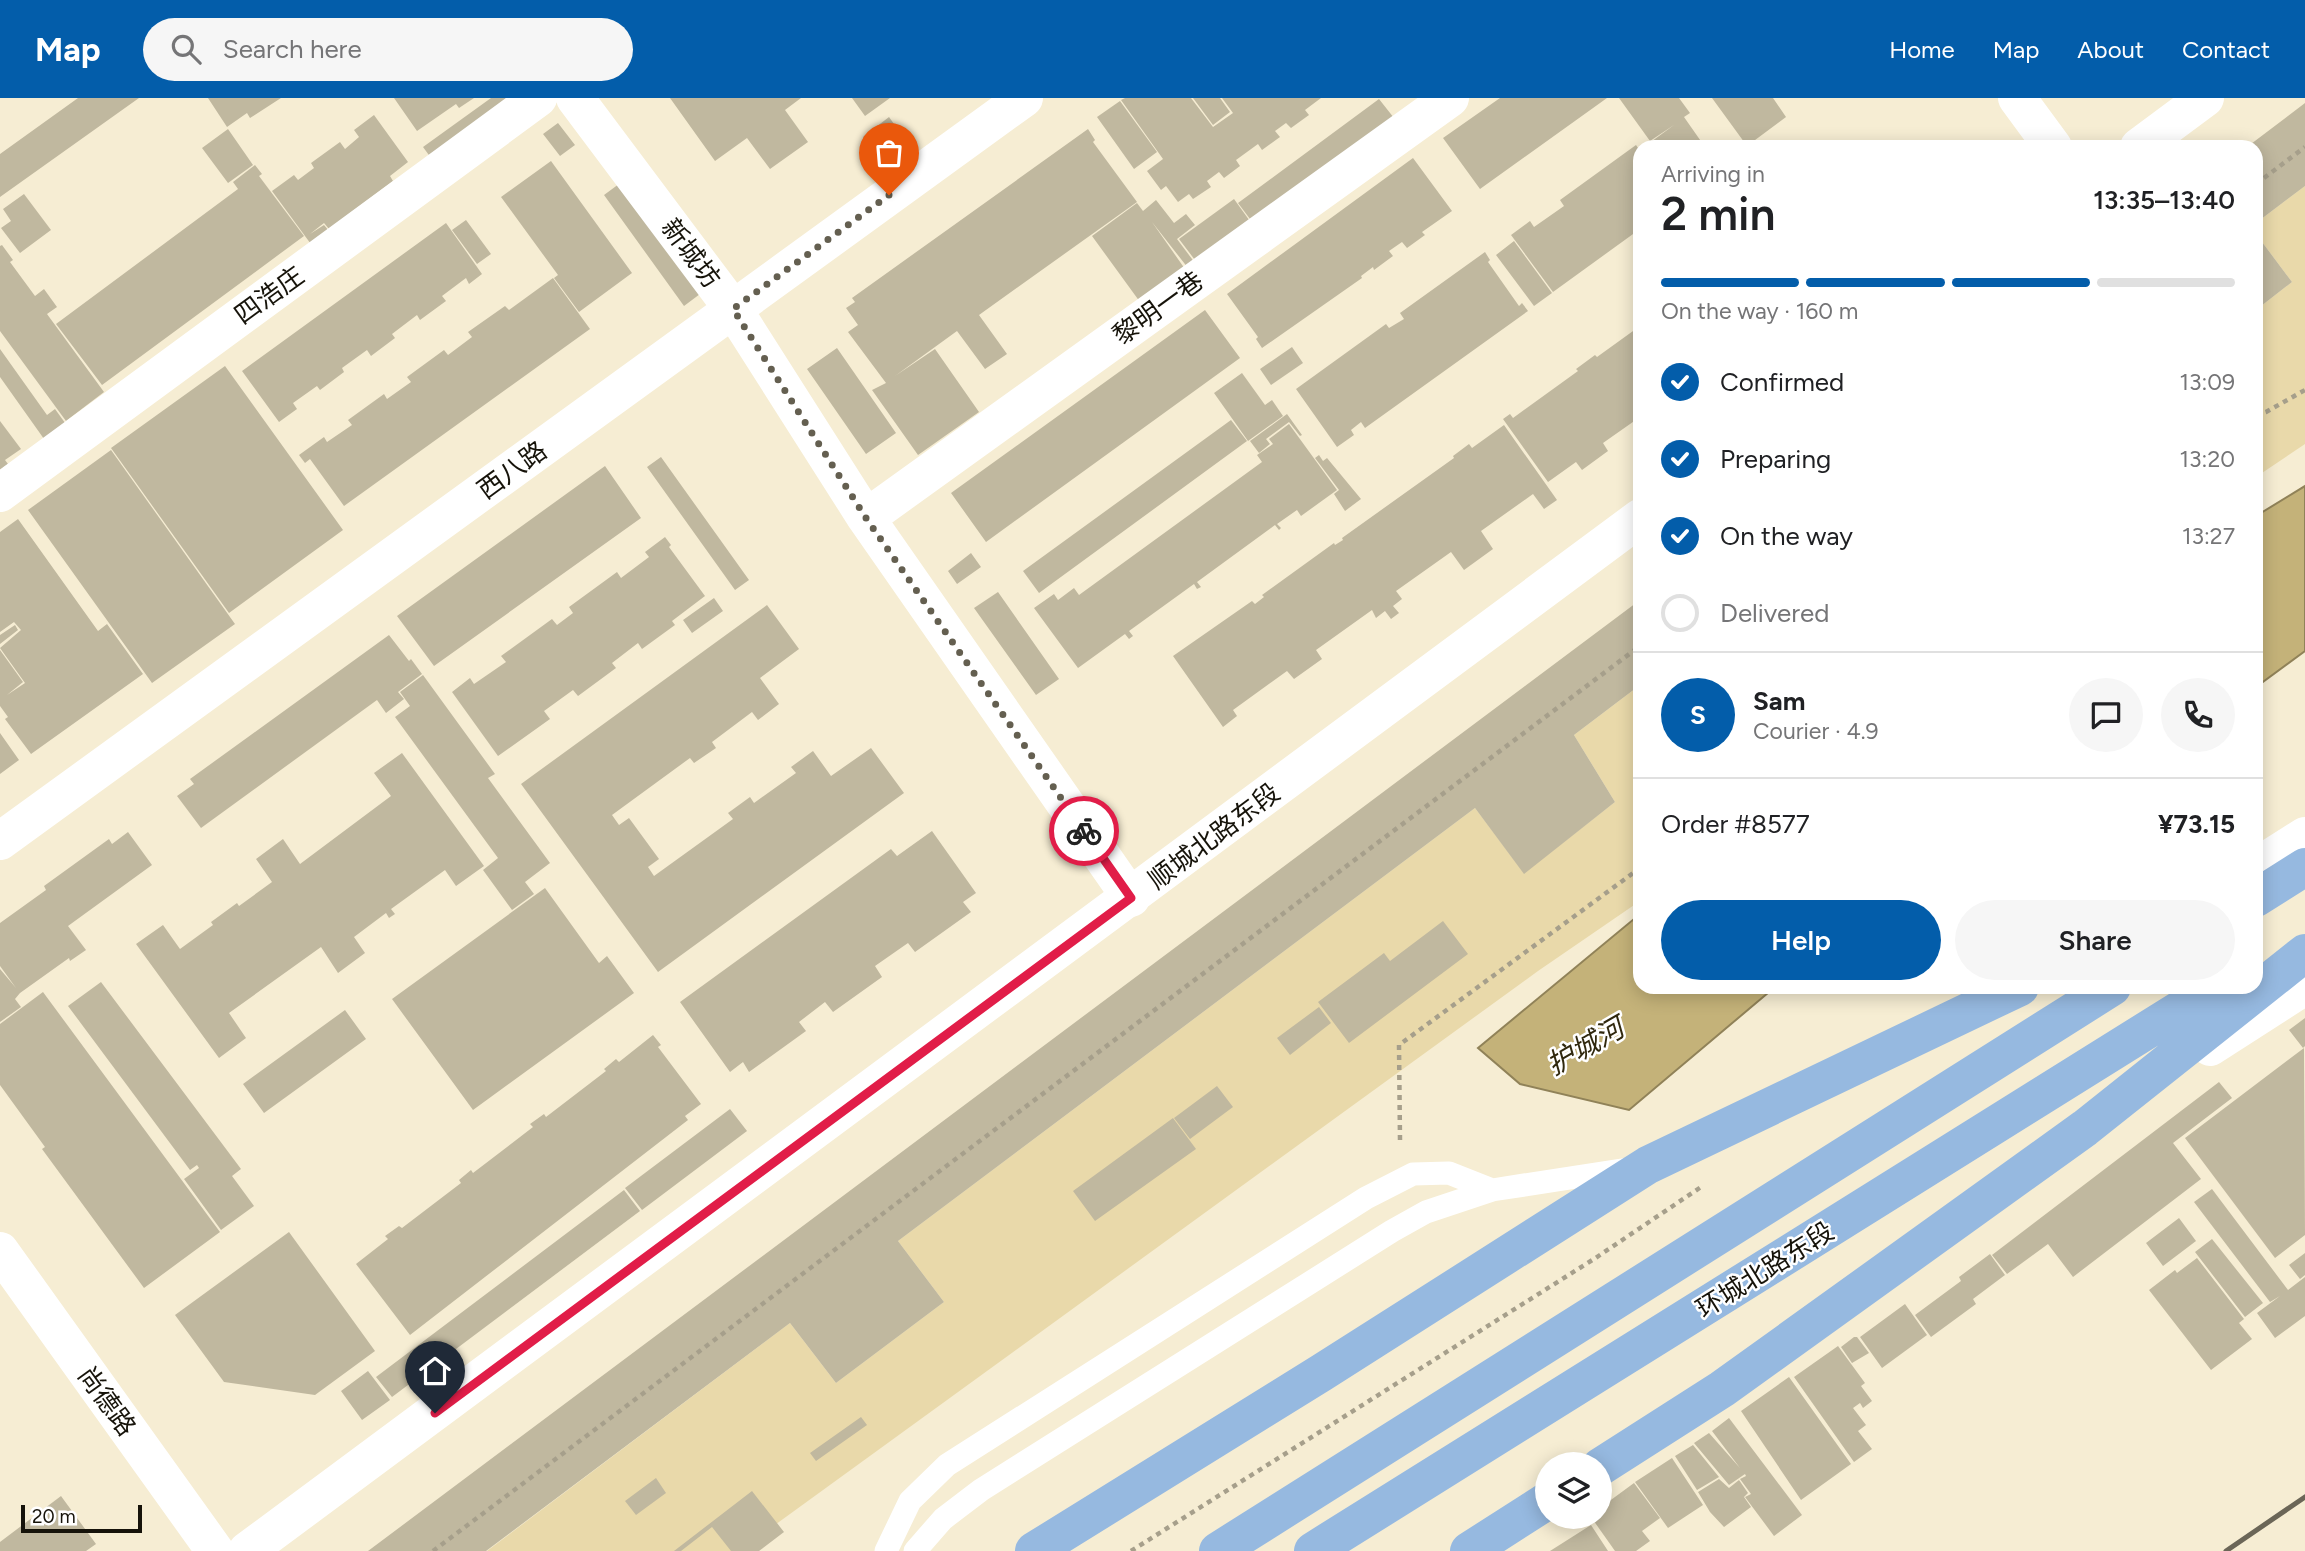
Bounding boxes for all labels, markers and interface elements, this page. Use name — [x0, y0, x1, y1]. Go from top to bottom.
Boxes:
search box — [143, 18, 633, 81]
text: Map — [35, 30, 101, 69]
icon: search — [167, 30, 205, 68]
text: Search here — [223, 33, 362, 65]
text: Home — [1889, 35, 1955, 64]
text: Map — [1993, 35, 2039, 64]
text: About — [2077, 35, 2144, 64]
text: Contact — [2182, 35, 2270, 64]
pin — [859, 123, 919, 195]
icon: bag — [870, 134, 908, 172]
text: Arriving in — [1661, 160, 1765, 188]
text: 13:35–13:40 — [2093, 184, 2235, 216]
text: 2 min — [1661, 186, 1776, 242]
street label: 新城坊 — [655, 212, 727, 294]
street label: 四浩庄 — [228, 259, 310, 331]
street label: 黎明一巷 — [1107, 264, 1209, 352]
text: On the way · 160 m — [1661, 297, 1858, 325]
icon: check — [1661, 363, 1699, 401]
text: Confirmed — [1720, 366, 1844, 398]
text: 13:09 — [2179, 368, 2235, 396]
street label: 西八路 — [471, 434, 553, 506]
icon: check — [1661, 440, 1699, 478]
text: Preparing — [1720, 443, 1831, 475]
text: 13:20 — [2180, 445, 2235, 473]
icon: check — [1661, 517, 1699, 555]
text: On the way — [1720, 520, 1853, 552]
text: 13:27 — [2182, 522, 2235, 550]
text: Delivered — [1720, 597, 1829, 629]
button: chat — [2069, 678, 2143, 752]
button: phone — [2161, 678, 2235, 752]
text: Sam — [1753, 685, 1805, 717]
text: S — [1690, 699, 1706, 731]
text: Courier · 4.9 — [1753, 717, 1879, 745]
street label: 顺城北路东段 — [1142, 776, 1286, 896]
courier — [1049, 796, 1119, 866]
text: Order #8577 — [1661, 808, 1810, 840]
text: ¥73.15 — [2158, 808, 2235, 840]
icon: bike — [1065, 812, 1103, 850]
button: Help — [1661, 900, 1941, 980]
button: Share — [1955, 900, 2235, 980]
water label: 护城河 — [1540, 1008, 1634, 1082]
street label: 环城北路东段 — [1690, 1215, 1840, 1325]
pin — [405, 1341, 465, 1413]
icon: home — [416, 1352, 454, 1390]
street label: 尚德路 — [71, 1360, 143, 1442]
map controls — [1535, 1452, 1612, 1529]
button: layers — [1535, 1452, 1612, 1529]
scale bar — [21, 1502, 142, 1534]
text: 20 m — [32, 1505, 76, 1528]

